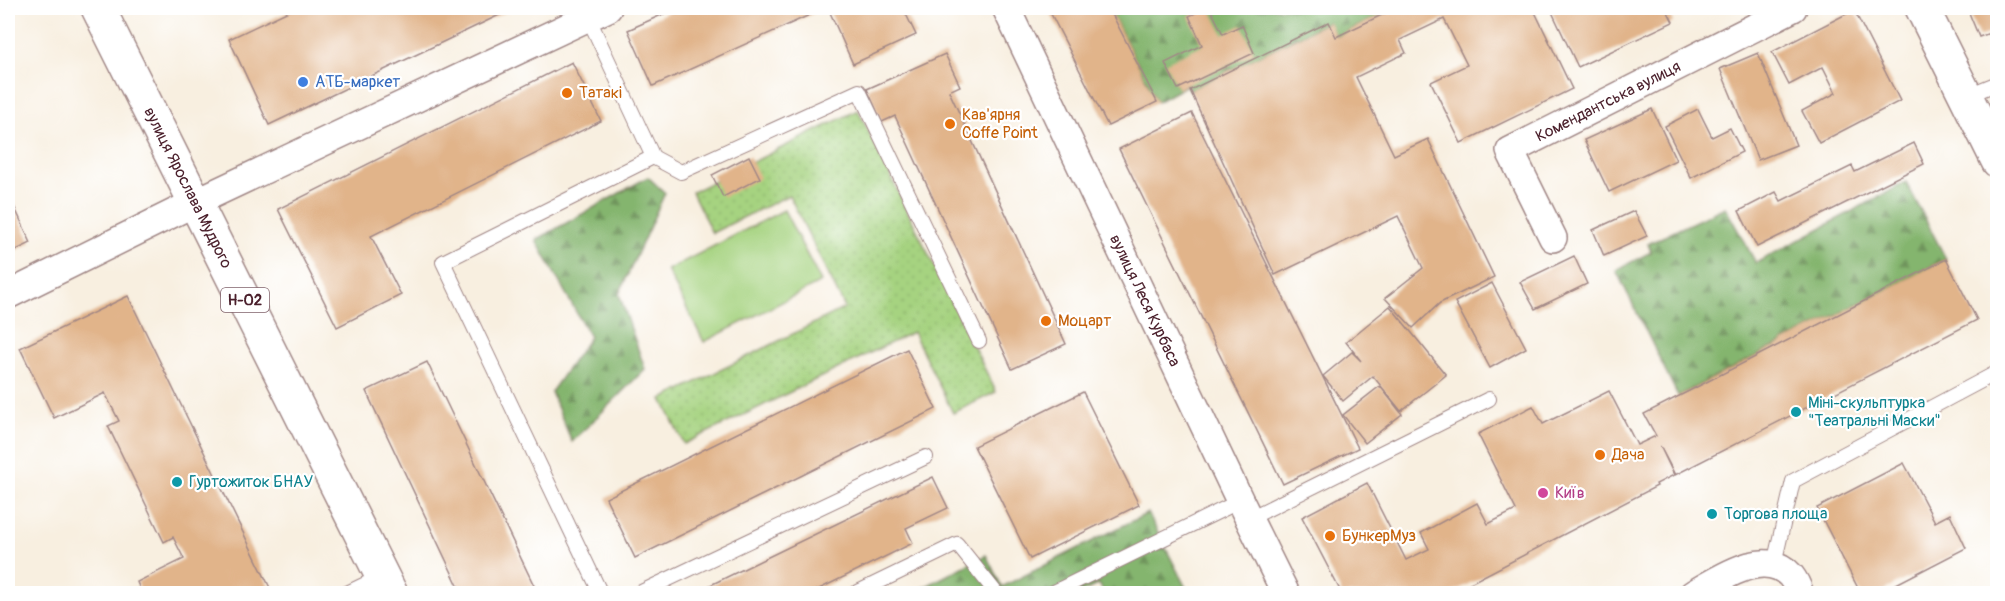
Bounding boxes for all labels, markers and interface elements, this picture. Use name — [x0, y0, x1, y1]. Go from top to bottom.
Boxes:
street label: Комендантська вулиця — [1532, 56, 1684, 146]
place label: АТБ-маркет — [315, 72, 400, 92]
marker: АТБ-маркет — [296, 75, 310, 89]
place label: Татакі — [579, 83, 622, 103]
marker: Татакі — [560, 86, 574, 100]
street label: вулиця Ярослава Мудрого — [139, 104, 237, 272]
place label: Кав'ярня Coffe Point — [962, 105, 1038, 143]
marker: Кав'ярня Coffe Point — [943, 117, 957, 131]
street label: вулиця Леся Курбаса — [1105, 231, 1185, 370]
road number: Н-02 — [221, 288, 269, 312]
place label: Моцарт — [1058, 311, 1111, 331]
marker: Моцарт — [1039, 314, 1053, 328]
place label: Міні-скульптурка "Театральні Маски" — [1808, 393, 1941, 431]
marker: Міні-скульптурка "Театральні Маски" — [1789, 405, 1803, 419]
place label: Дача — [1611, 445, 1645, 465]
marker: Дача — [1593, 448, 1607, 462]
place label: Гуртожиток БНАУ — [189, 472, 313, 492]
marker: Гуртожиток БНАУ — [170, 475, 184, 489]
place label: Київ — [1555, 483, 1585, 503]
marker: Київ — [1536, 486, 1550, 500]
place label: Торгова площа — [1724, 504, 1827, 524]
marker: Торгова площа — [1705, 507, 1719, 521]
place label: БункерМуз — [1342, 526, 1416, 546]
marker: БункерМуз — [1323, 529, 1337, 543]

